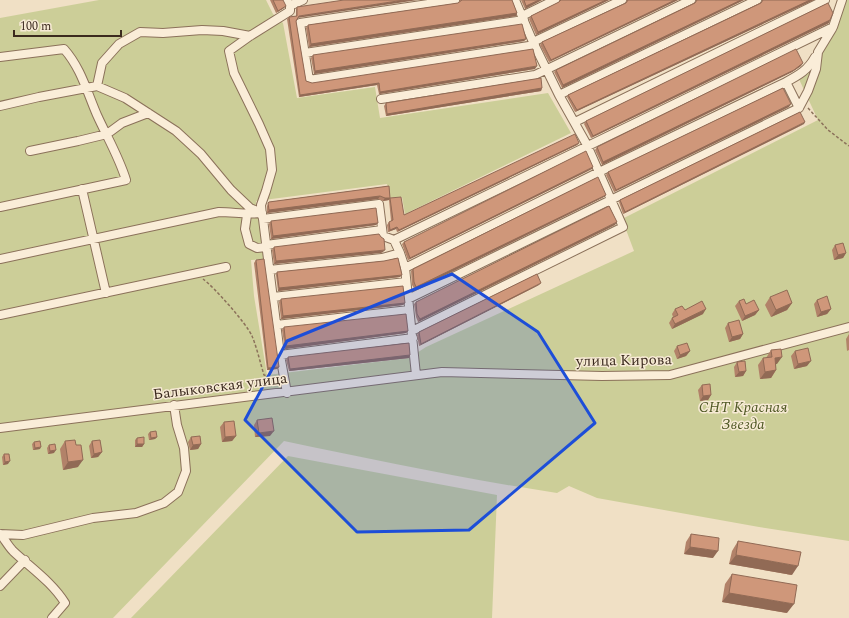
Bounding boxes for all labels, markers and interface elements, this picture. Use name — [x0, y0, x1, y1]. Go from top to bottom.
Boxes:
scale bar — [14, 12, 121, 38]
text: 100 m — [20, 17, 51, 36]
street label: улица Кирова — [575, 348, 673, 373]
street label: Балыковская улица — [152, 367, 289, 406]
park label: СНТ Красная Звезда — [699, 396, 787, 436]

